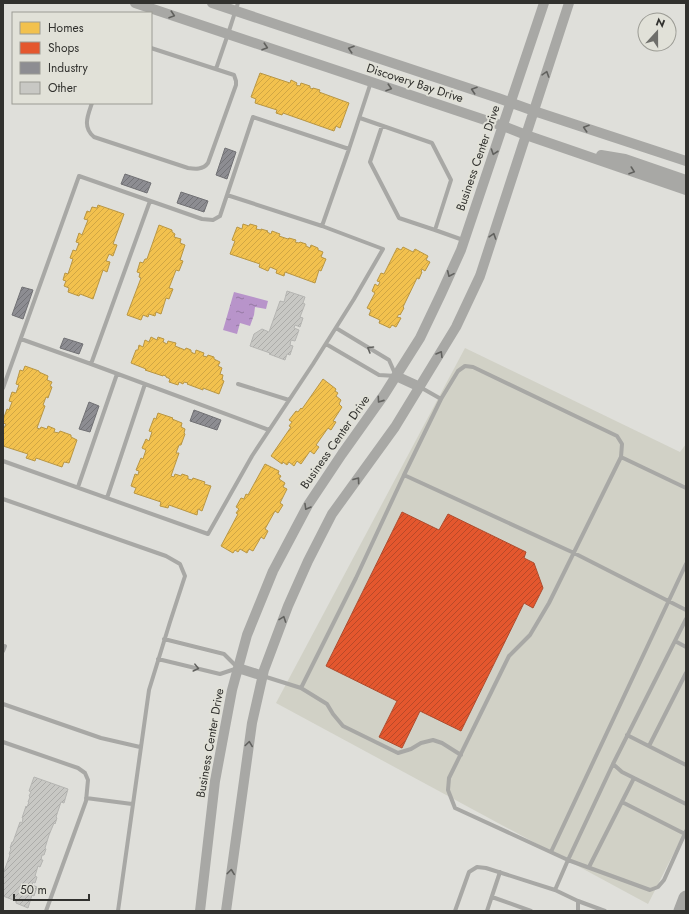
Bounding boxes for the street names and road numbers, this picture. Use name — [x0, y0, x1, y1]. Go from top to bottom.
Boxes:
street label: Discovery Bay Drive — [364, 59, 466, 107]
street label: Business Center Drive — [451, 103, 505, 213]
street label: Business Center Drive — [296, 391, 374, 493]
street label: Business Center Drive — [192, 687, 228, 799]

